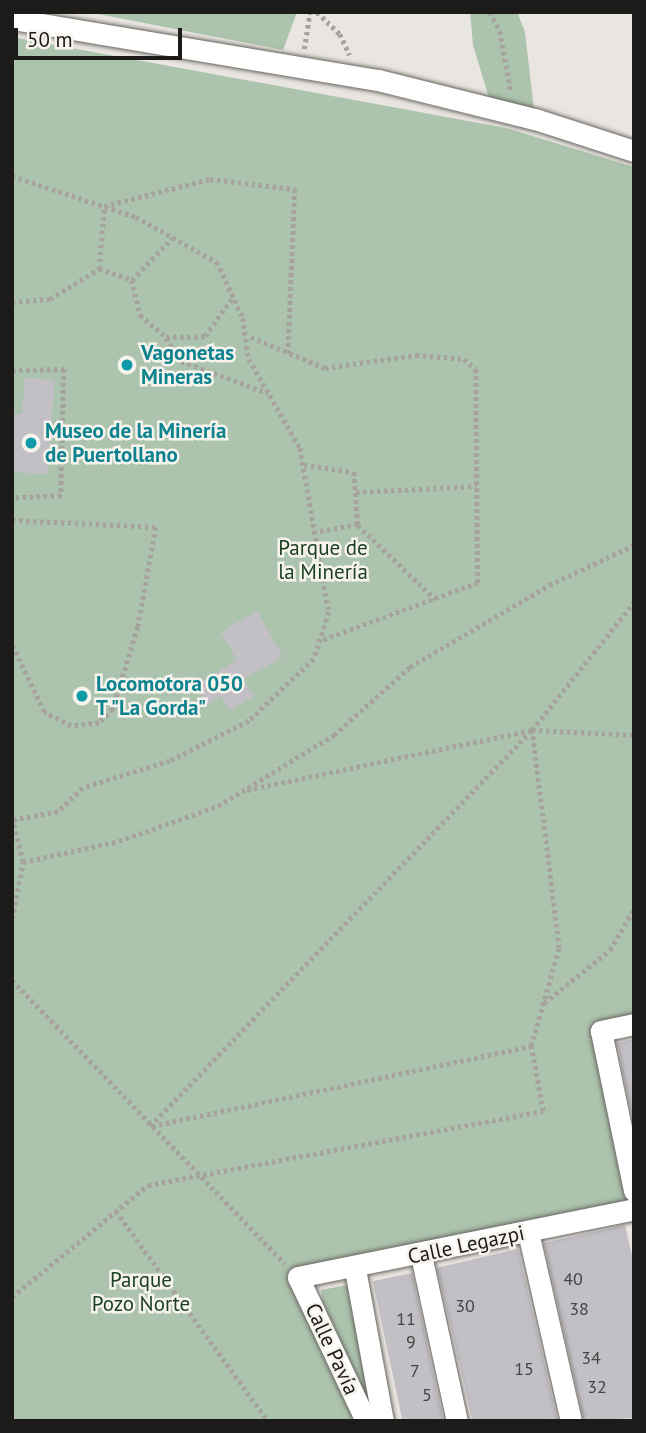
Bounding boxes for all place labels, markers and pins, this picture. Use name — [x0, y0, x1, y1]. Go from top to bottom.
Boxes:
place label: Vagonetas Mineras — [141, 340, 234, 390]
marker: Vagonetas Mineras — [119, 357, 135, 373]
place label: Museo de la Minería de Puertollano — [45, 418, 226, 468]
marker: Museo de la Minería de Puertollano — [23, 435, 39, 451]
place label: Locomotora 050 T "La Gorda" — [96, 671, 243, 721]
marker: Locomotora 050 T "La Gorda" — [74, 688, 90, 704]

